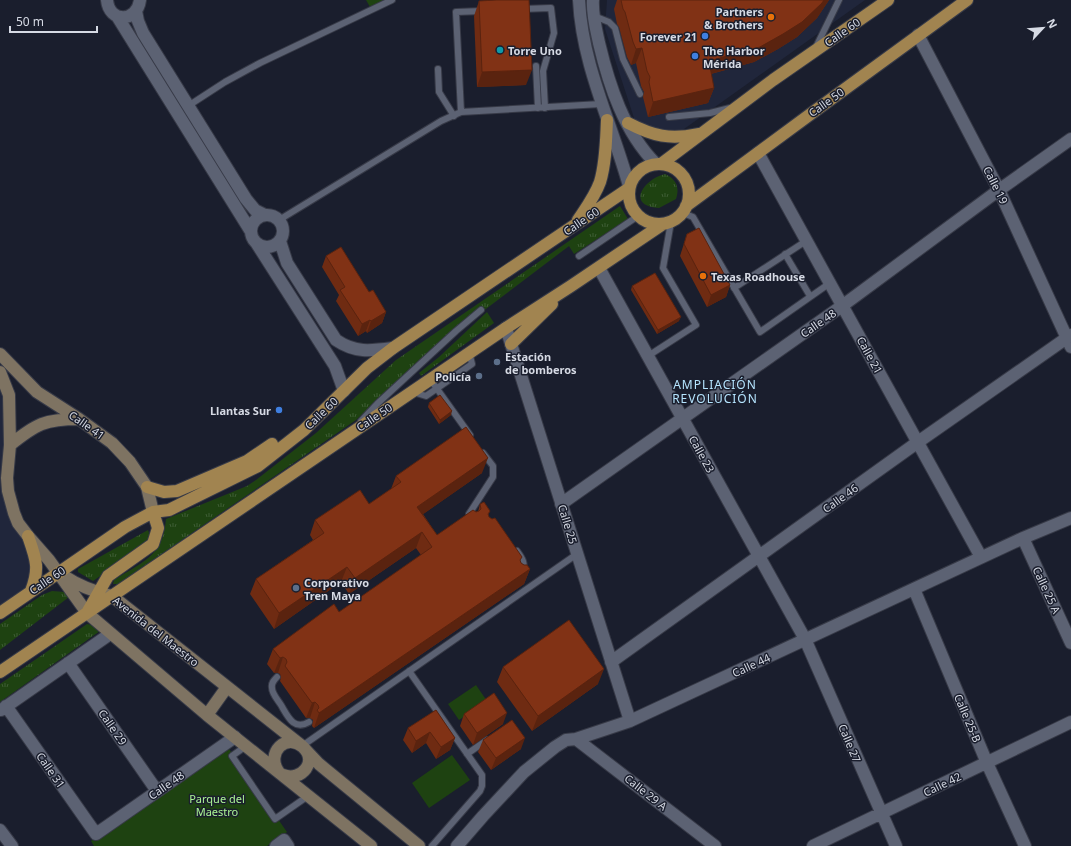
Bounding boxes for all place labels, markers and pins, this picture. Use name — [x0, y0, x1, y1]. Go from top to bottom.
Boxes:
place label: Partners & Brothers — [704, 4, 763, 32]
marker: Partners & Brothers — [766, 12, 776, 22]
place label: Forever 21 — [640, 29, 697, 44]
marker: Forever 21 — [700, 31, 710, 41]
place label: Torre Uno — [508, 43, 562, 58]
place label: The Harbor Mérida — [703, 43, 765, 71]
marker: Torre Uno — [495, 45, 505, 55]
marker: The Harbor Mérida — [690, 51, 700, 61]
place label: Texas Roadhouse — [711, 269, 806, 284]
marker: Texas Roadhouse — [698, 271, 708, 281]
place label: Estación de bomberos — [505, 349, 577, 377]
marker: Estación de bomberos — [492, 357, 502, 367]
place label: Policía — [435, 369, 471, 384]
marker: Policía — [474, 371, 484, 381]
place label: Llantas Sur — [210, 403, 271, 418]
marker: Llantas Sur — [274, 405, 284, 415]
place label: Corporativo Tren Maya — [304, 575, 369, 603]
marker: Corporativo Tren Maya — [291, 583, 301, 593]

